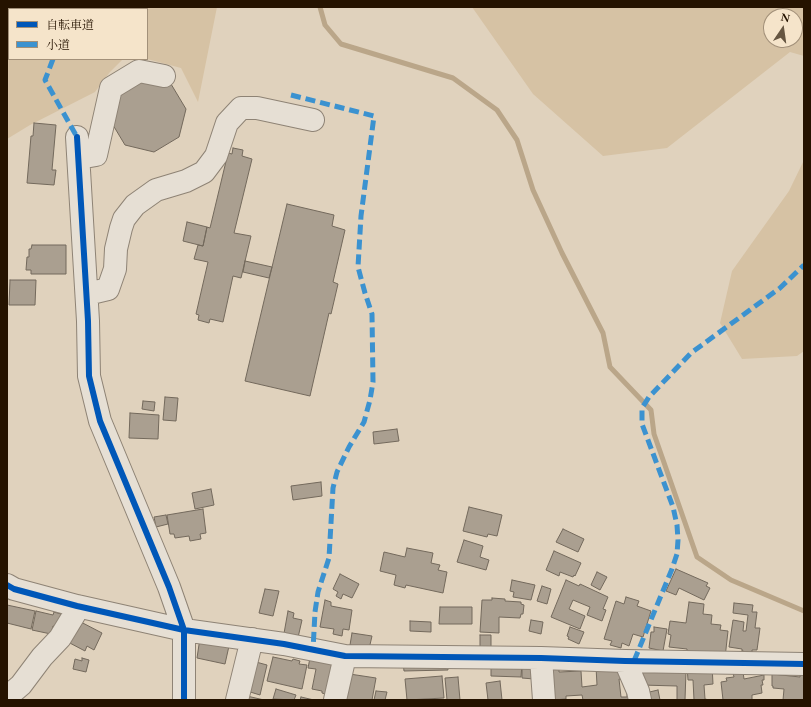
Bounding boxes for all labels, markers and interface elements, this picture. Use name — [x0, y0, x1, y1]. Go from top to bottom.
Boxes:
legend — [8, 8, 148, 60]
north arrow — [763, 8, 803, 48]
text: N — [780, 9, 791, 25]
text: 自転車道 — [46, 17, 94, 33]
text: 小道 — [46, 37, 70, 53]

